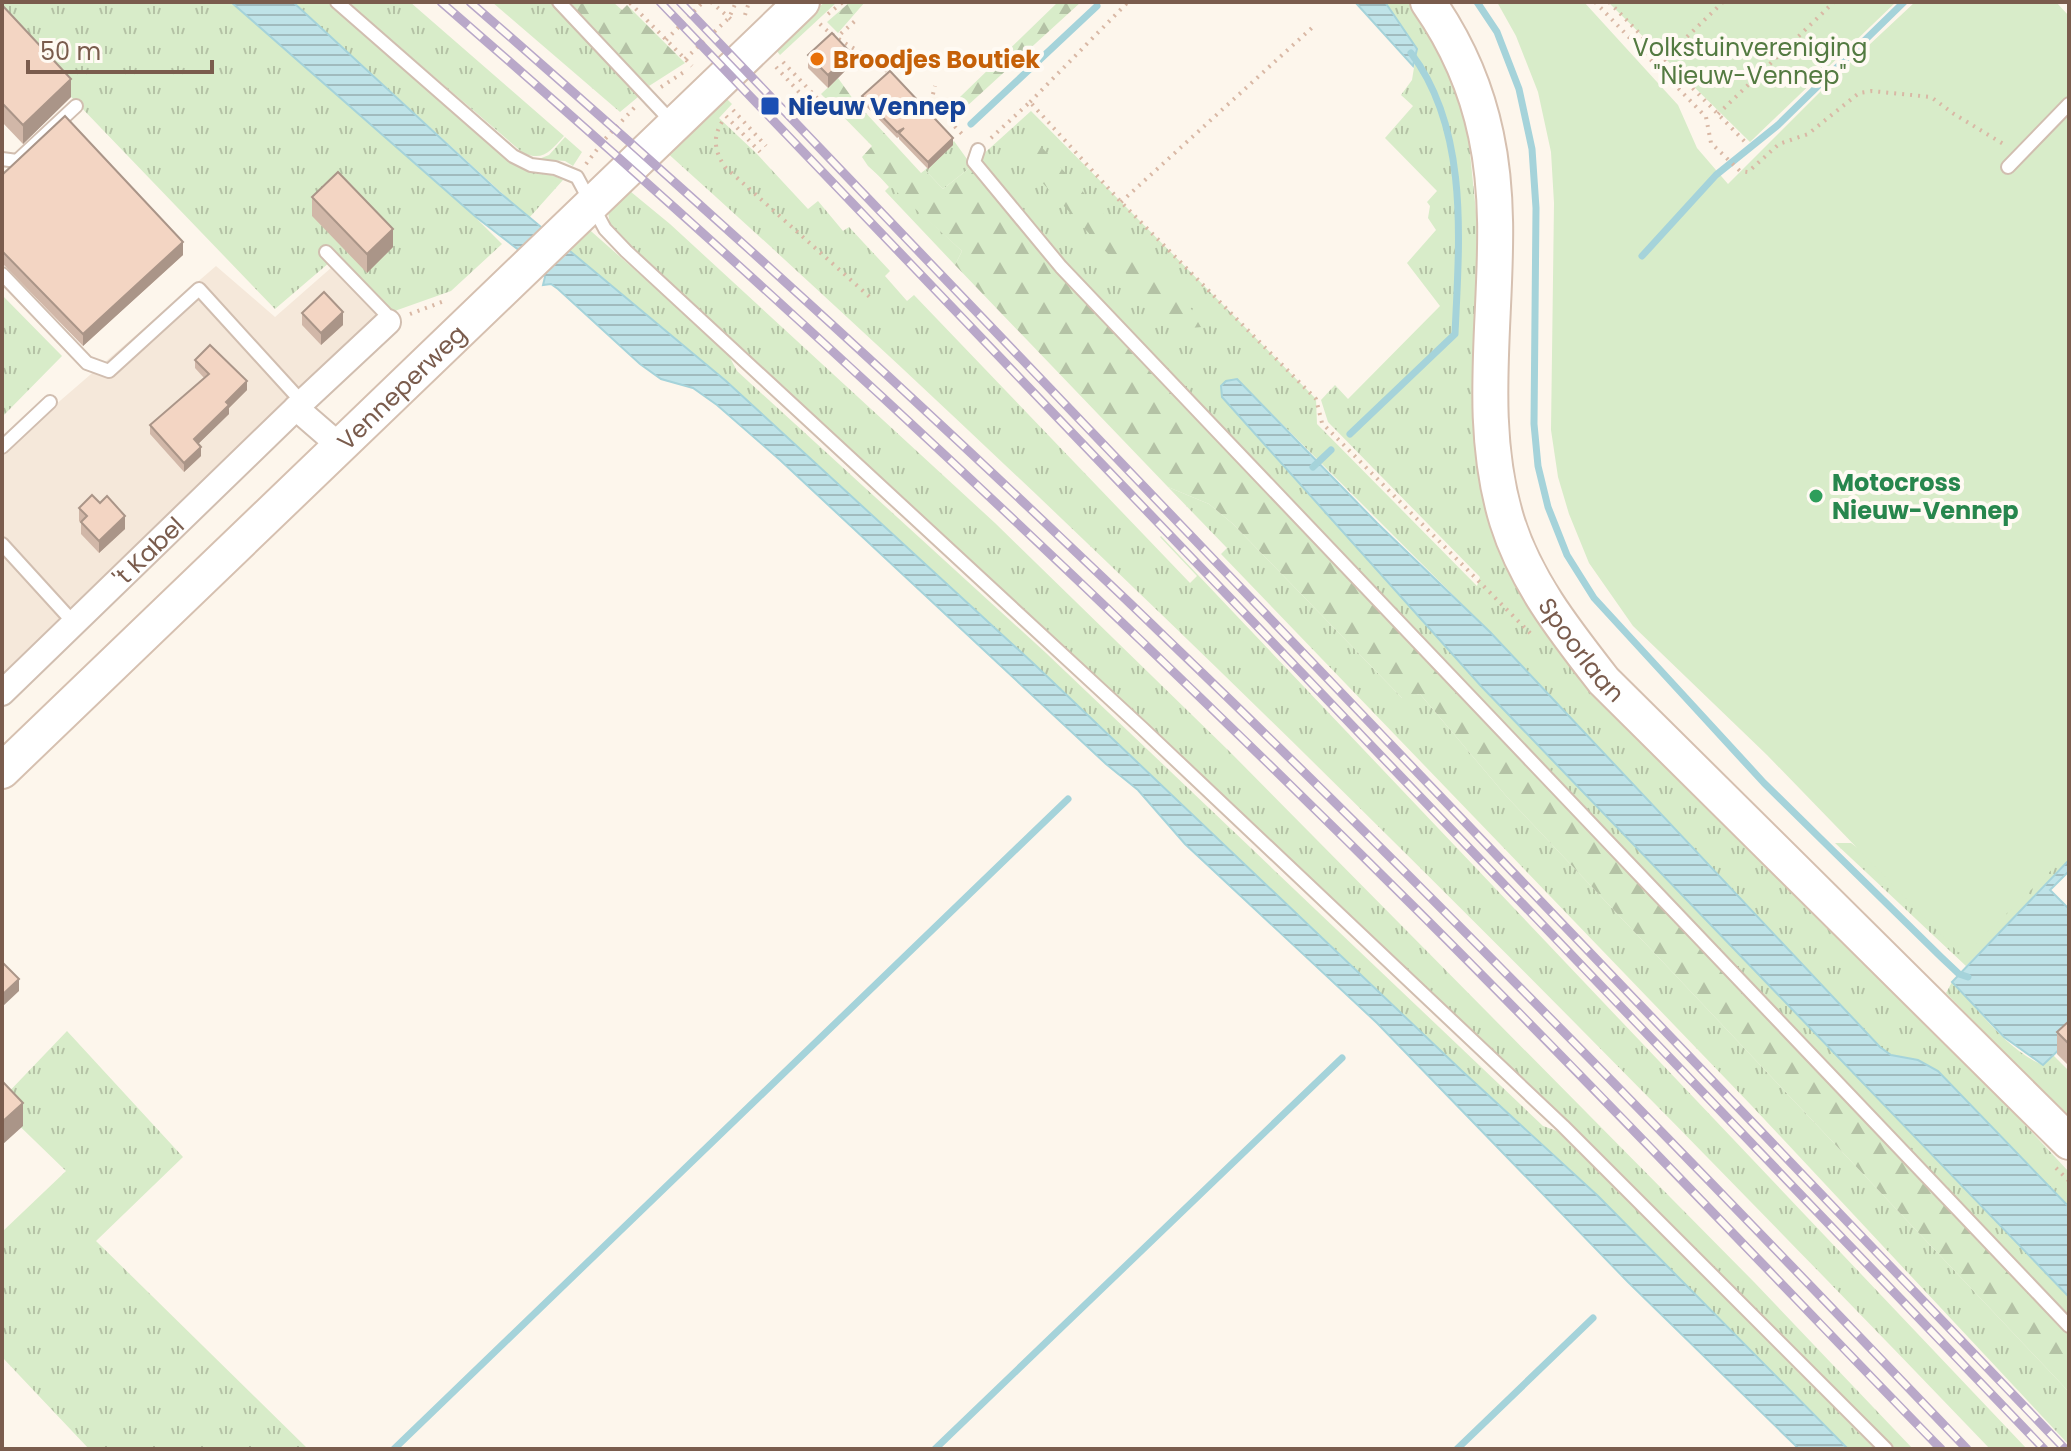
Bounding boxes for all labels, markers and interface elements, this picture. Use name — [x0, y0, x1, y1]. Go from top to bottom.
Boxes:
scale bar — [28, 24, 212, 74]
park label: Volkstuinvereniging "Nieuw-Vennep" — [1633, 31, 1867, 92]
text: 50 m — [40, 35, 101, 68]
place label: Broodjes Boutiek — [833, 43, 1040, 76]
marker: Broodjes Boutiek — [808, 50, 826, 68]
place label: Nieuw Vennep — [788, 90, 966, 123]
marker: Nieuw Vennep — [759, 95, 781, 117]
street label: Venneperweg — [330, 317, 473, 457]
place label: Motocross Nieuw-Vennep — [1832, 466, 2019, 527]
marker: Motocross Nieuw-Vennep — [1807, 487, 1825, 505]
street label: 't Kabel — [106, 509, 191, 593]
street label: Spoorlaan — [1531, 591, 1632, 709]

